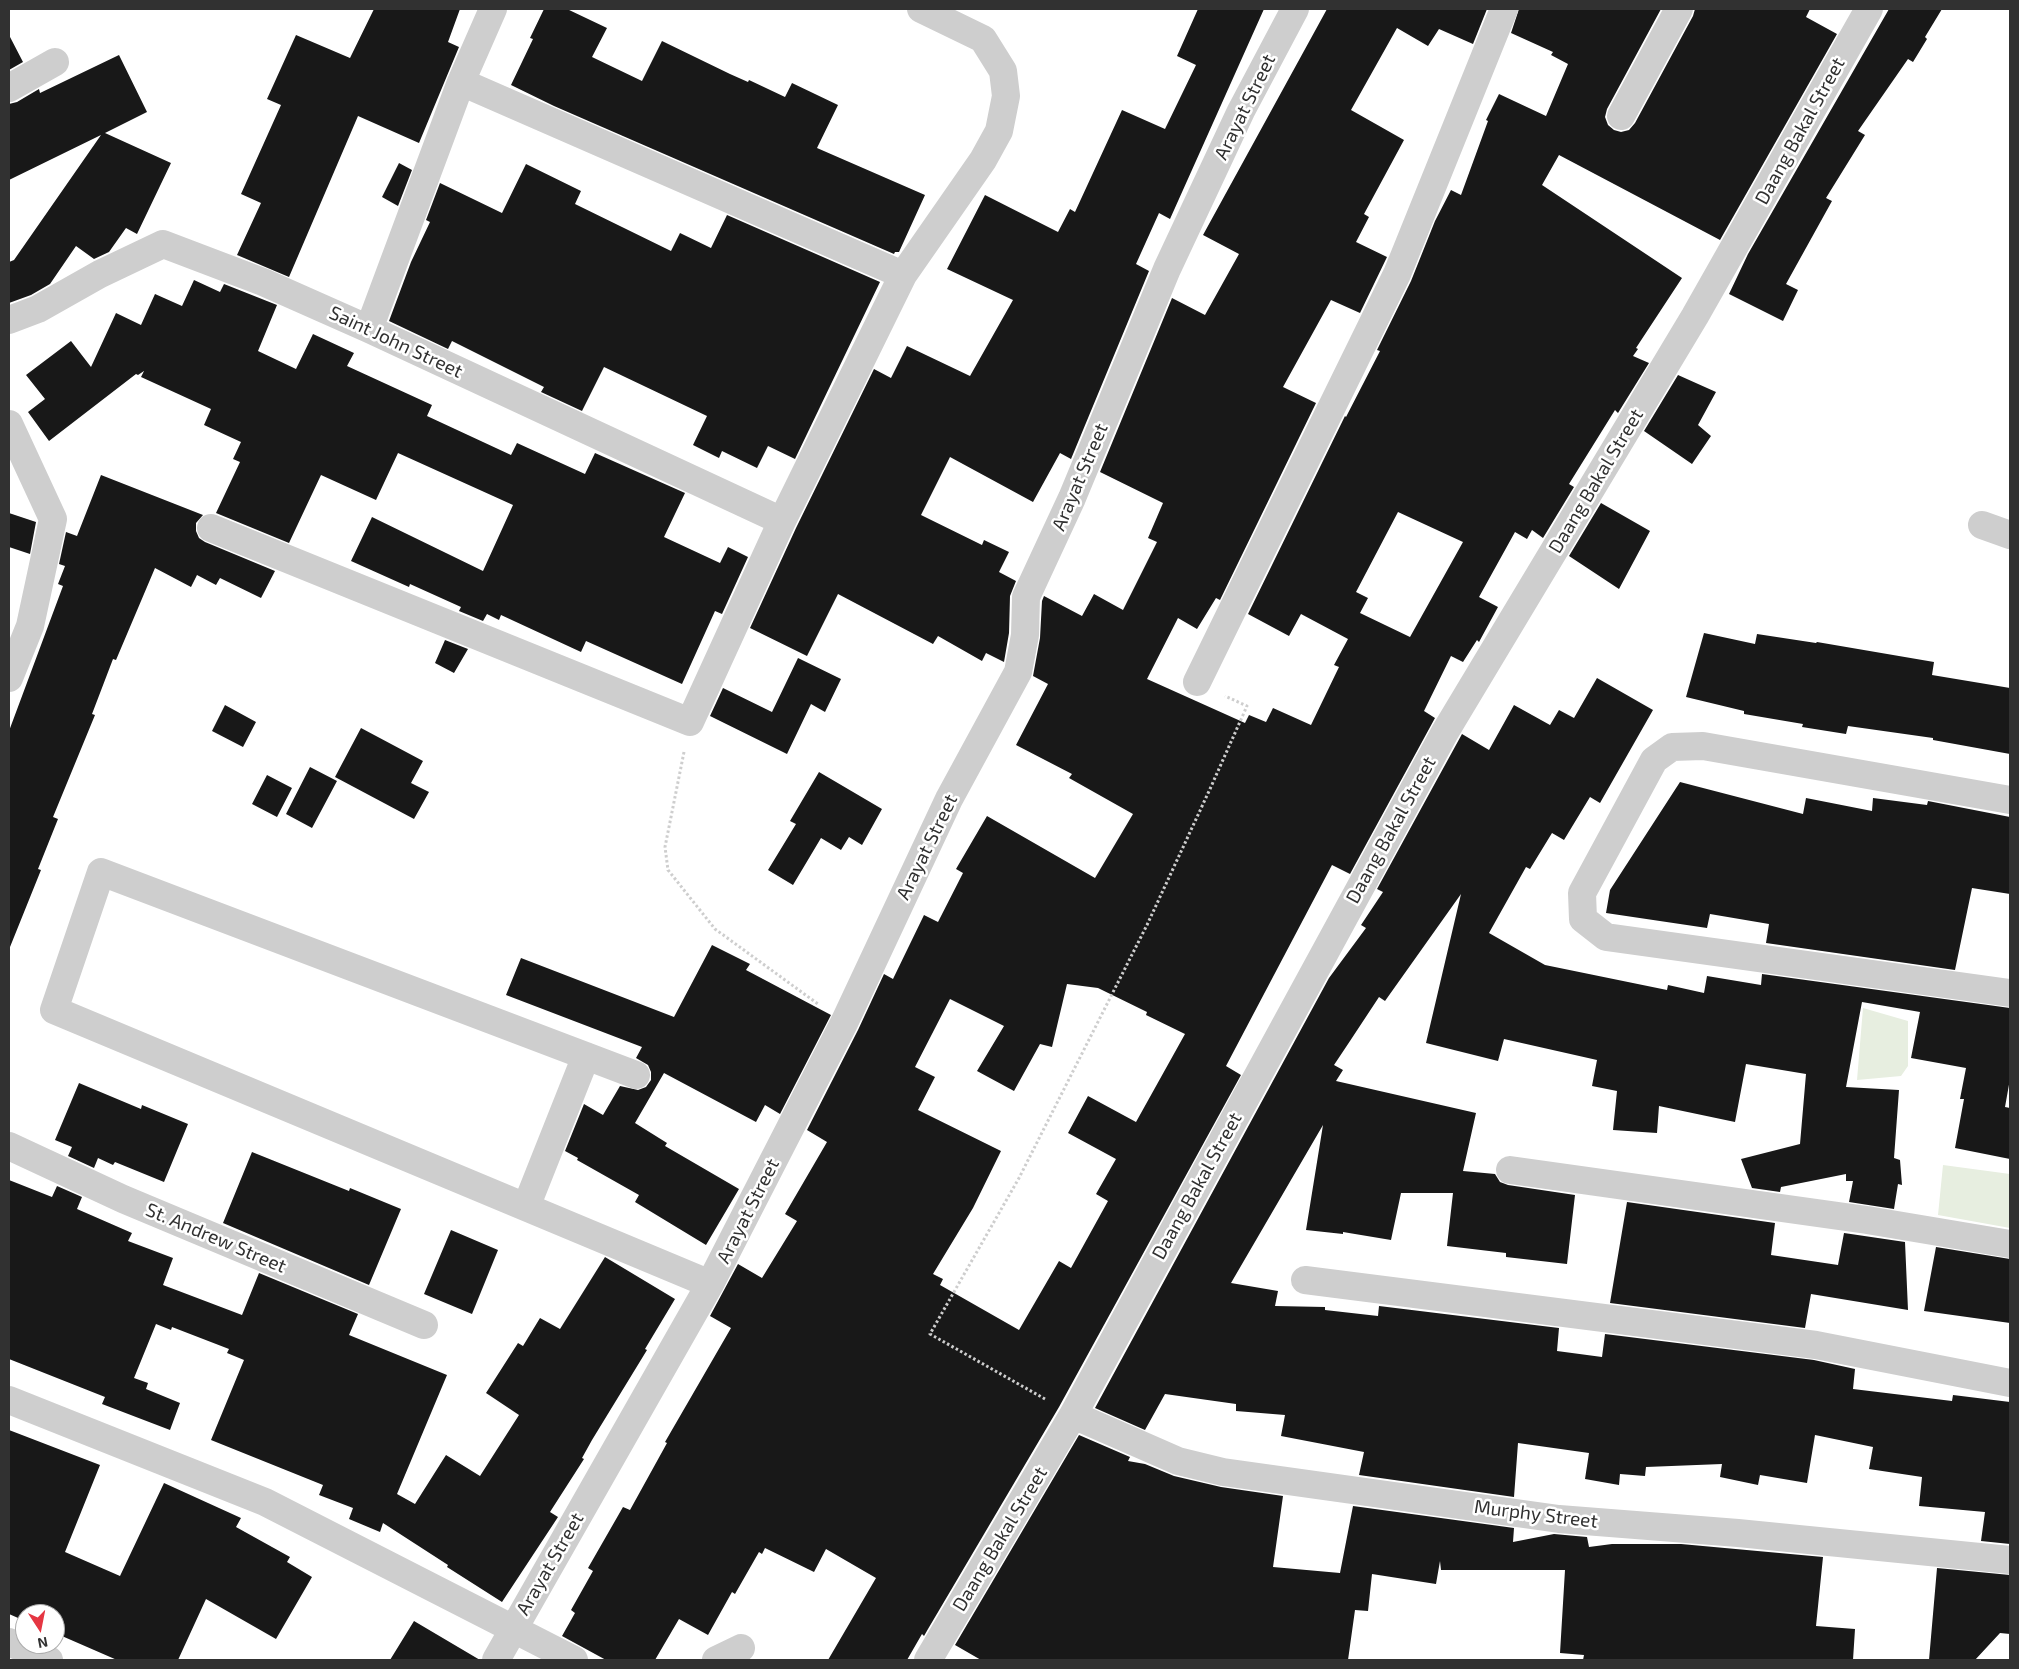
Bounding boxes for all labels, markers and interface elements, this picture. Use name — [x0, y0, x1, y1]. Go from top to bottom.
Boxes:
street label: Arayat Street — [1210, 51, 1280, 163]
street label: Daang Bakal Street — [1750, 54, 1850, 208]
street label: Saint John Street — [326, 301, 466, 383]
street label: Daang Bakal Street — [1544, 405, 1648, 557]
street label: Arayat Street — [1047, 420, 1113, 534]
street label: Daang Bakal Street — [1341, 753, 1441, 907]
street label: Arayat Street — [892, 791, 962, 903]
street label: Daang Bakal Street — [1147, 1109, 1247, 1263]
street label: Arayat Street — [712, 1155, 784, 1267]
street label: St. Andrew Street — [142, 1198, 290, 1278]
street label: Daang Bakal Street — [948, 1463, 1052, 1615]
street label: Murphy Street — [1473, 1495, 1599, 1533]
street label: Arayat Street — [511, 1509, 589, 1619]
north arrow — [15, 1604, 65, 1654]
text: N — [36, 1634, 49, 1653]

